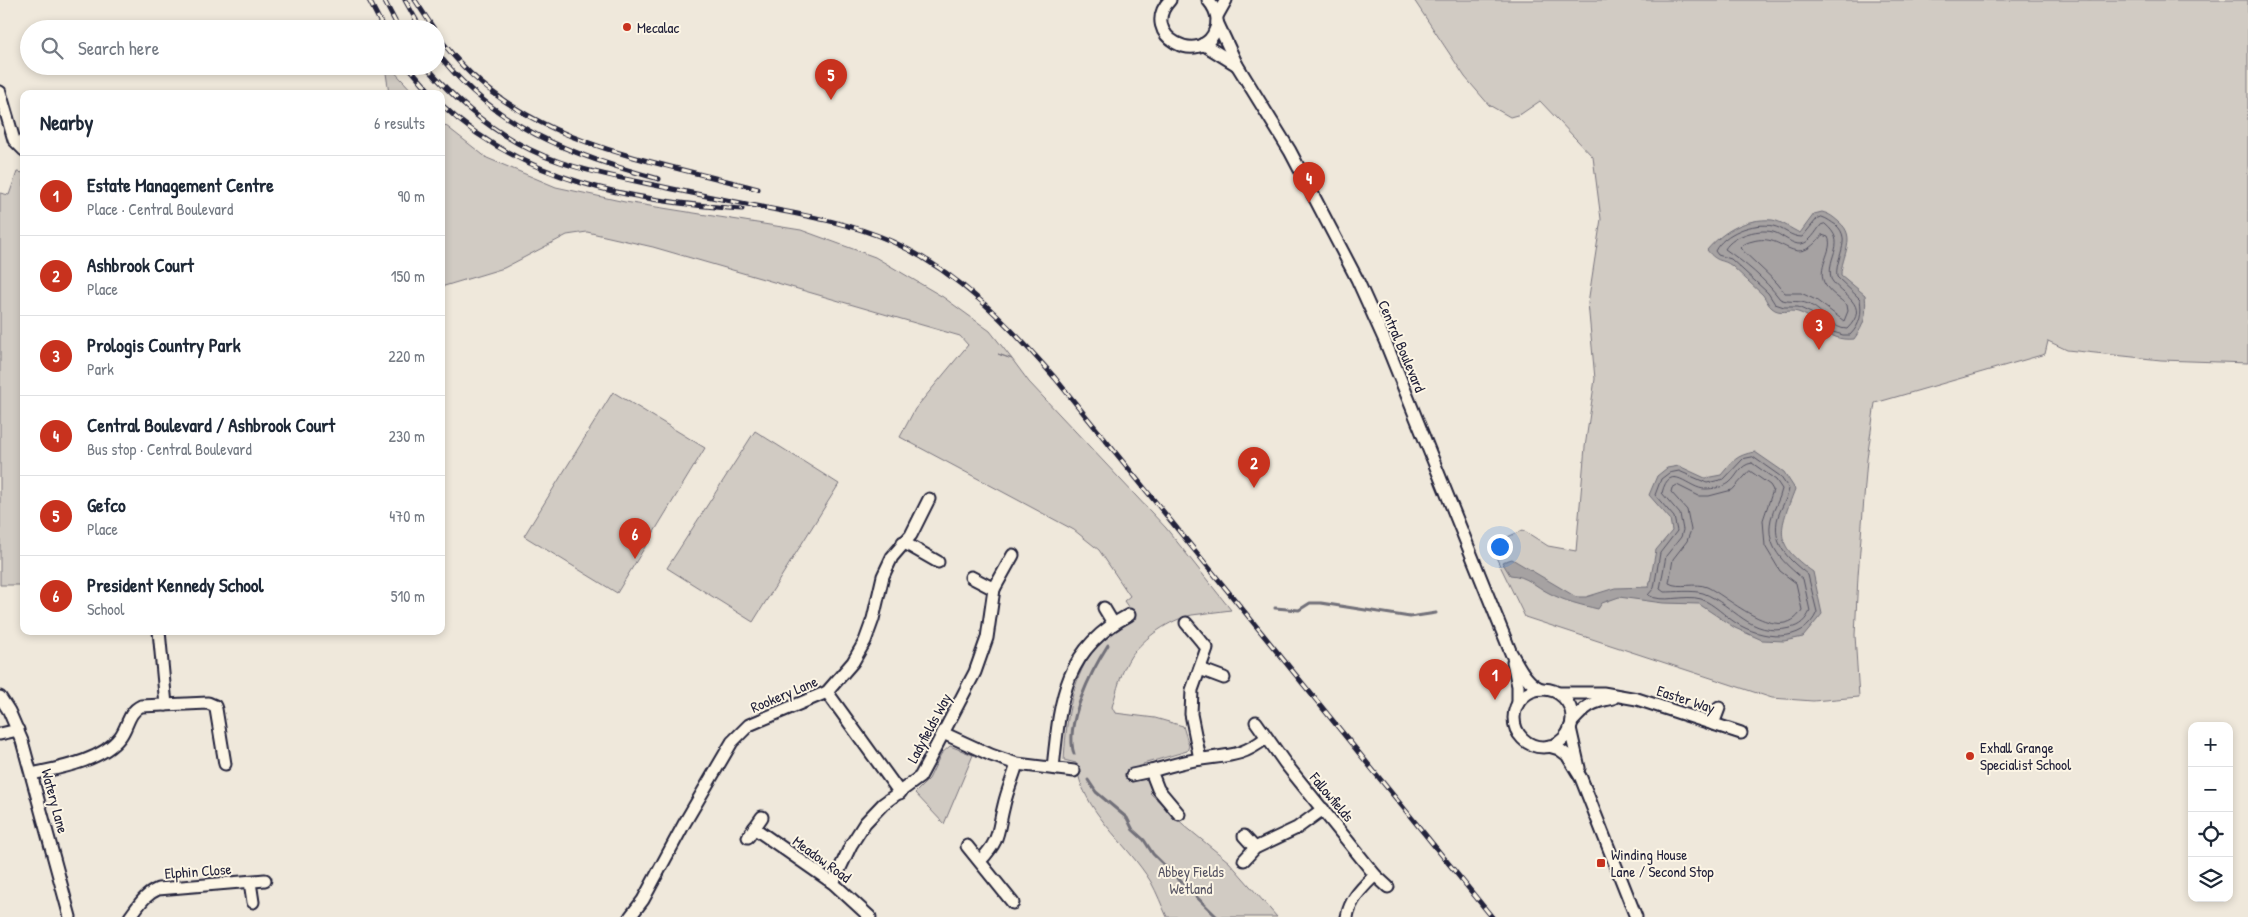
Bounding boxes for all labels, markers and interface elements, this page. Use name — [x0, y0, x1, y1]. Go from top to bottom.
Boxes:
place label: Mecalac — [637, 17, 679, 38]
search box — [20, 20, 445, 75]
marker: Mecalac — [621, 21, 633, 33]
icon: search — [38, 34, 66, 62]
text: Search here — [78, 35, 159, 61]
pin: 5 — [815, 59, 847, 100]
text: Nearby — [40, 108, 93, 137]
text: 6 results — [374, 112, 425, 134]
pin: 4 — [1293, 162, 1325, 203]
text: Estate Management Centre — [87, 172, 274, 198]
text: 1 — [53, 185, 59, 207]
text: 90 m — [397, 185, 425, 207]
text: Place · Central Boulevard — [87, 198, 233, 220]
text: Ashbrook Court — [87, 252, 194, 278]
text: 2 — [52, 265, 60, 287]
text: 150 m — [391, 265, 425, 287]
text: Place — [87, 278, 118, 300]
street label: Central Boulevard — [1373, 297, 1431, 396]
pin: 3 — [1803, 309, 1835, 350]
text: Prologis Country Park — [87, 332, 241, 358]
text: 3 — [52, 345, 60, 367]
text: 220 m — [388, 345, 425, 367]
text: Park — [87, 358, 114, 380]
text: Central Boulevard / Ashbrook Court — [87, 412, 335, 438]
text: 4 — [53, 425, 59, 447]
text: 230 m — [389, 425, 425, 447]
text: Bus stop · Central Boulevard — [87, 438, 252, 460]
pin: 2 — [1238, 447, 1270, 488]
text: Gefco — [87, 492, 126, 518]
text: 5 — [53, 505, 59, 527]
text: 470 m — [389, 505, 425, 527]
text: Place — [87, 518, 118, 540]
pin: 6 — [619, 518, 651, 559]
your location — [1487, 534, 1513, 560]
text: President Kennedy School — [87, 572, 264, 598]
text: 6 — [53, 585, 59, 607]
text: 510 m — [391, 585, 425, 607]
text: School — [87, 598, 124, 620]
pin: 1 — [1479, 659, 1511, 700]
street label: Rookery Lane — [747, 670, 821, 718]
street label: Easter Way — [1654, 680, 1718, 718]
street label: Ladyfields Way — [902, 689, 956, 767]
map controls — [2188, 722, 2233, 902]
button: + — [2188, 722, 2233, 767]
place label: Exhall Grange Specialist School — [1980, 737, 2071, 775]
marker: Exhall Grange Specialist School — [1964, 750, 1976, 762]
street label: Watery Lane — [36, 766, 74, 836]
street label: Fallowfields — [1304, 767, 1359, 826]
button: − — [2188, 767, 2233, 812]
button: locate — [2188, 812, 2233, 857]
street label: Meadow Road — [788, 831, 856, 887]
place label: Winding House Lane / Second Stop — [1611, 844, 1714, 882]
marker: Winding House Lane / Second Stop — [1595, 857, 1607, 869]
button: layers — [2188, 857, 2233, 902]
street label: Elphin Close — [164, 858, 232, 884]
park label: Abbey Fields Wetland — [1158, 861, 1224, 899]

